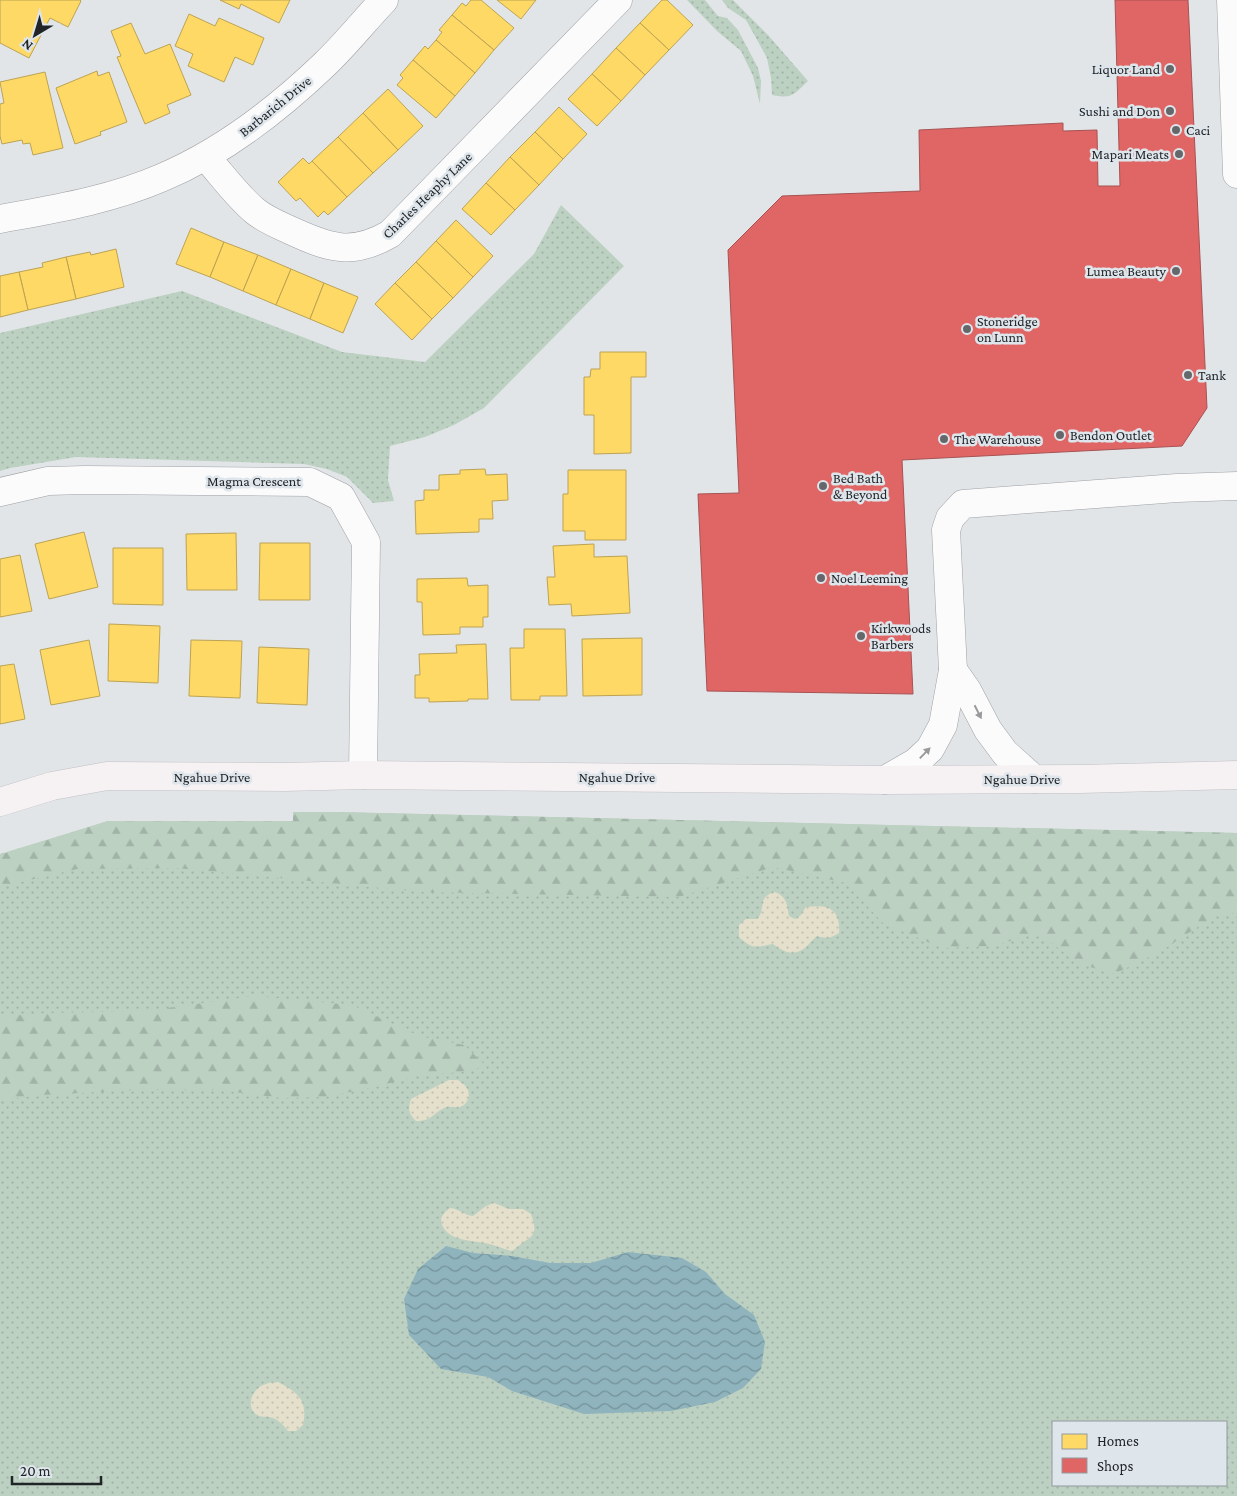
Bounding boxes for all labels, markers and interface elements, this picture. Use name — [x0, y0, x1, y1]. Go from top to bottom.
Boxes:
north arrow — [10, 10, 60, 60]
text: N — [18, 36, 36, 54]
place label: Liquor Land — [1092, 61, 1161, 77]
marker: Liquor Land — [1164, 63, 1176, 75]
street label: Barbarich Drive — [236, 72, 314, 140]
place label: Sushi and Don — [1079, 103, 1160, 119]
marker: Sushi and Don — [1164, 105, 1176, 117]
place label: Caci — [1186, 122, 1210, 138]
marker: Caci — [1170, 124, 1182, 136]
place label: Mapari Meats — [1092, 146, 1169, 162]
street label: Charles Heaphy Lane — [379, 148, 475, 242]
marker: Mapari Meats — [1173, 148, 1185, 160]
place label: Lumea Beauty — [1086, 263, 1167, 279]
marker: Lumea Beauty — [1170, 265, 1182, 277]
place label: Stoneridge on Lunn — [977, 313, 1038, 345]
marker: Stoneridge on Lunn — [961, 323, 973, 335]
place label: Tank — [1198, 367, 1226, 383]
marker: Tank — [1182, 369, 1194, 381]
place label: Bendon Outlet — [1070, 427, 1152, 443]
marker: Bendon Outlet — [1054, 429, 1066, 441]
place label: The Warehouse — [954, 431, 1041, 447]
marker: The Warehouse — [938, 433, 950, 445]
place label: Bed Bath & Beyond — [833, 470, 888, 502]
street label: Magma Crescent — [207, 473, 301, 489]
marker: Bed Bath & Beyond — [817, 480, 829, 492]
place label: Noel Leeming — [831, 570, 908, 586]
marker: Noel Leeming — [815, 572, 827, 584]
place label: Kirkwoods Barbers — [871, 620, 931, 652]
marker: Kirkwoods Barbers — [855, 630, 867, 642]
one-way arrow — [974, 704, 982, 719]
one-way arrow — [919, 747, 931, 759]
street label: Ngahue Drive — [174, 769, 250, 785]
street label: Ngahue Drive — [579, 769, 655, 785]
street label: Ngahue Drive — [984, 771, 1060, 787]
legend — [1052, 1421, 1227, 1486]
text: Homes — [1097, 1433, 1139, 1449]
scale bar — [12, 1454, 101, 1486]
text: Shops — [1097, 1458, 1133, 1475]
text: 20 m — [20, 1463, 51, 1479]

